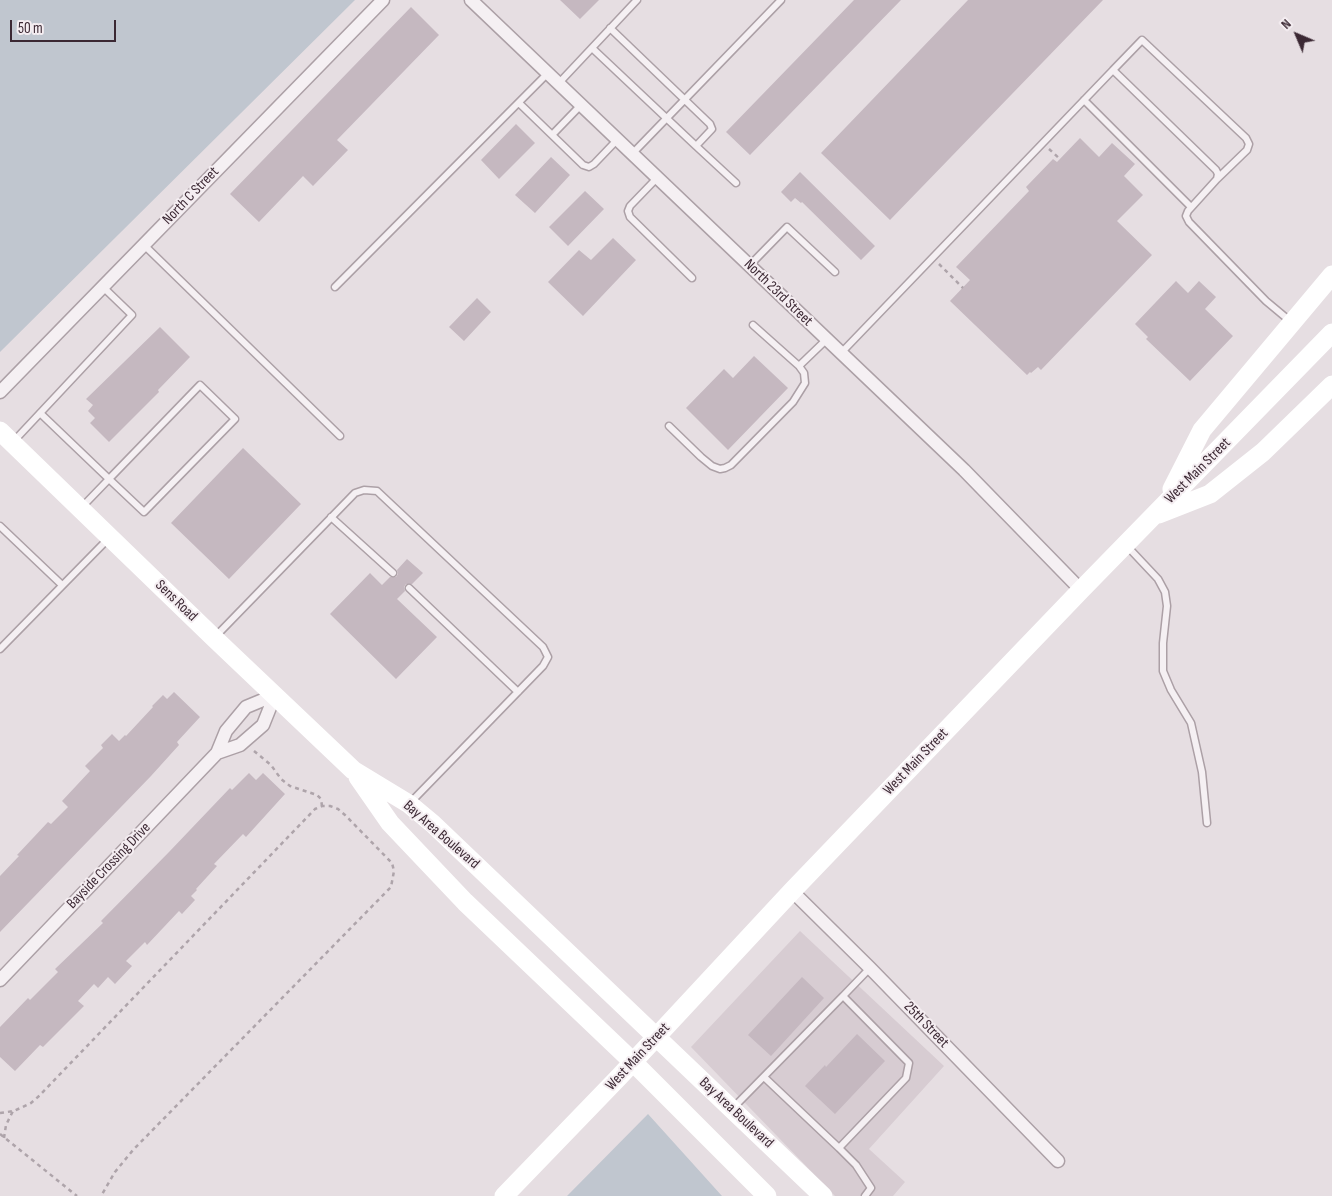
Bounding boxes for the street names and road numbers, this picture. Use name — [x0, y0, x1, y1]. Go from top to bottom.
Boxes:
street label: North C Street — [159, 163, 223, 229]
street label: North 23rd Street — [740, 256, 816, 330]
street label: West Main Street — [1161, 434, 1235, 508]
street label: Sens Road — [151, 577, 201, 625]
street label: West Main Street — [880, 725, 952, 799]
street label: Bay Area Boulevard — [399, 797, 483, 873]
street label: Bayside Crossing Drive — [63, 819, 155, 913]
street label: 25th Street — [900, 998, 952, 1052]
street label: West Main Street — [602, 1019, 674, 1095]
street label: Bay Area Boulevard — [695, 1074, 777, 1152]

